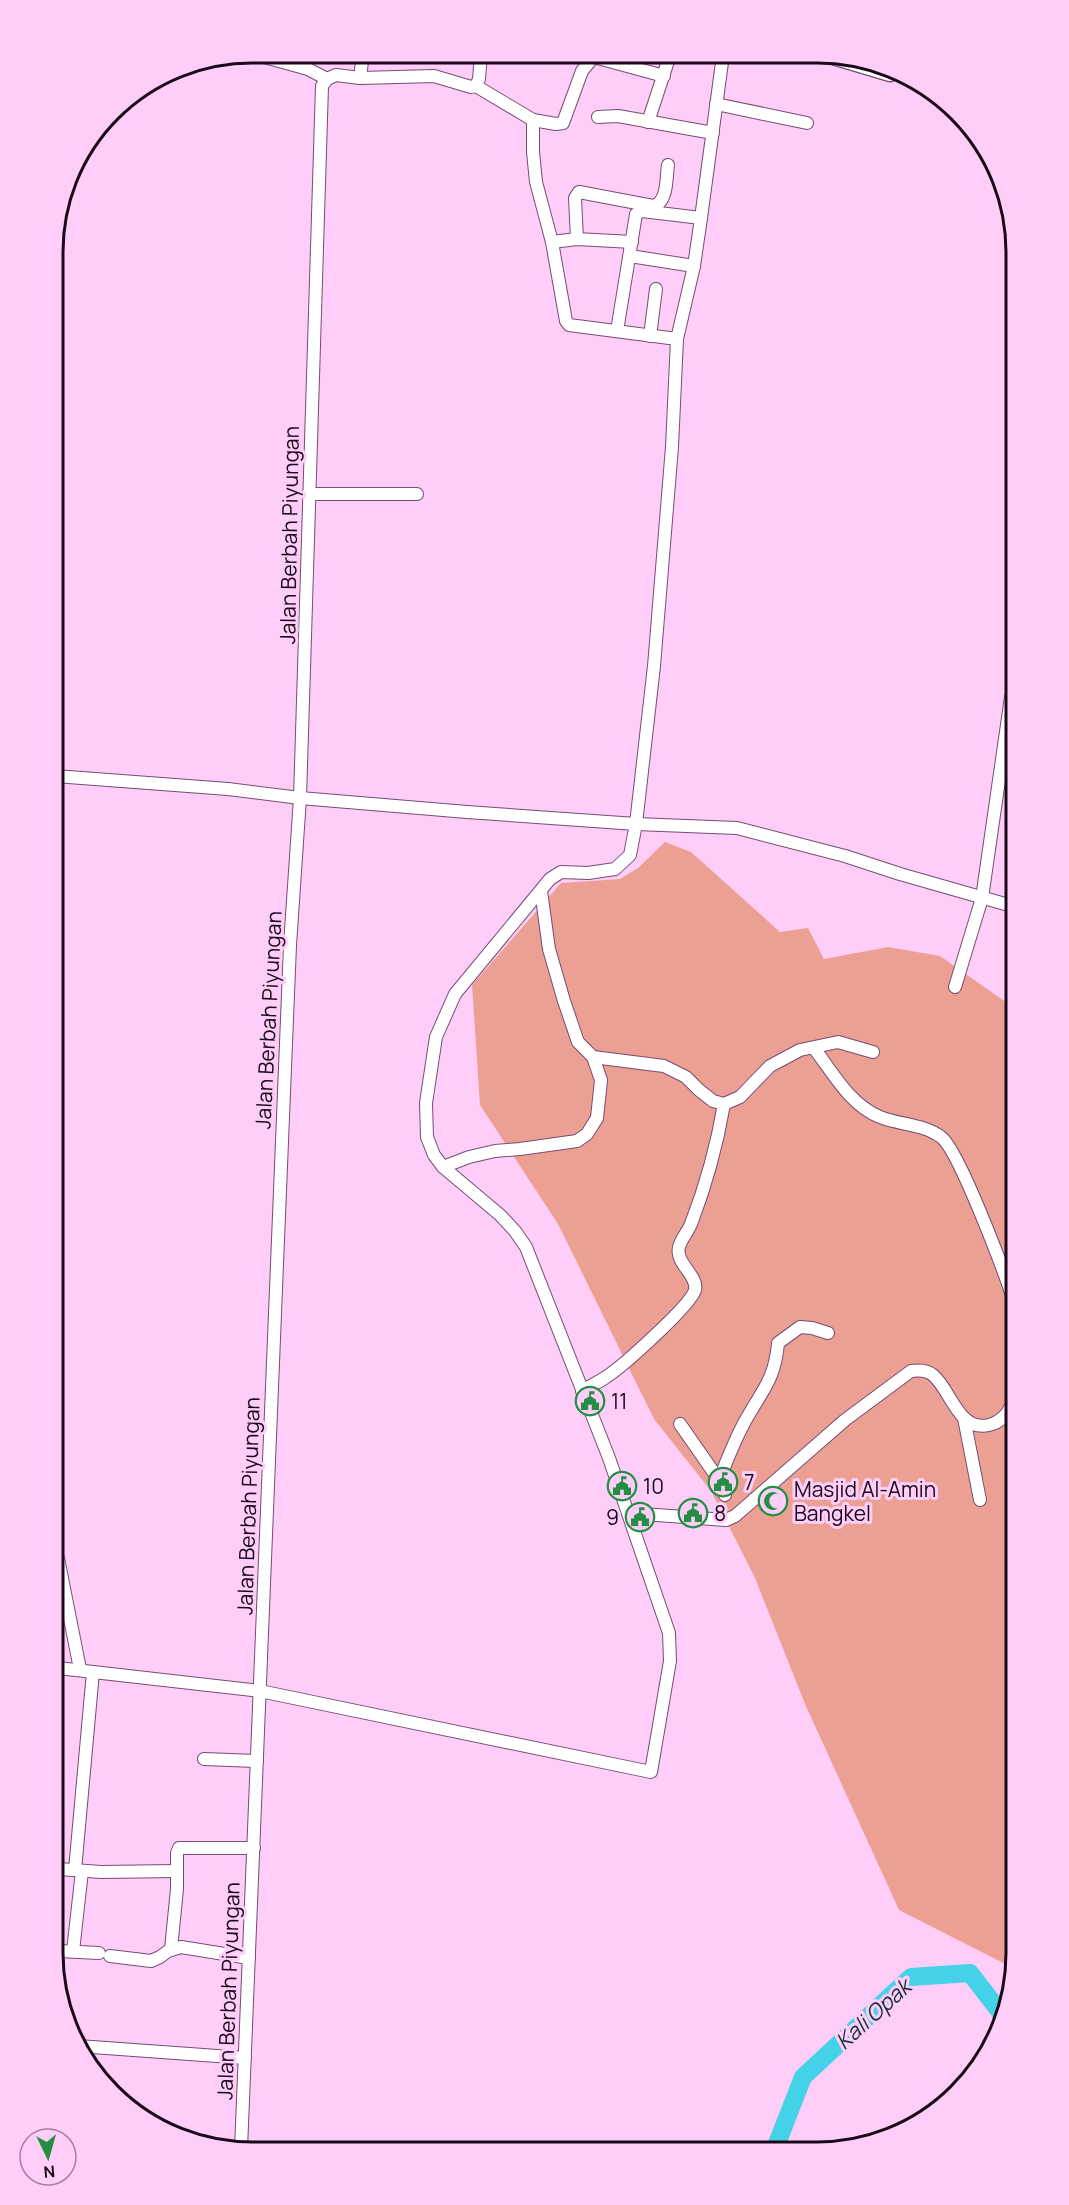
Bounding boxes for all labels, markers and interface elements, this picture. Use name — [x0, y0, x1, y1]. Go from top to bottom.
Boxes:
street label: Jalan Berbah Piyungan — [273, 426, 305, 644]
street label: Jalan Berbah Piyungan — [248, 910, 288, 1130]
public building icon: 11 — [574, 1385, 606, 1417]
place label: 11 — [611, 1387, 627, 1415]
street label: Jalan Berbah Piyungan — [230, 1396, 266, 1616]
public building icon: 7 — [707, 1466, 739, 1498]
place label: 7 — [744, 1468, 755, 1496]
public building icon: 10 — [606, 1470, 638, 1502]
place label: 10 — [643, 1472, 664, 1500]
place label: Masjid Al-Amin Bangkel — [794, 1475, 936, 1527]
mosque icon: Masjid Al-Amin Bangkel — [757, 1485, 789, 1517]
public building icon: 8 — [677, 1497, 709, 1529]
place label: 8 — [714, 1499, 726, 1527]
public building icon: 9 — [624, 1501, 656, 1533]
place label: 9 — [606, 1503, 619, 1531]
street label: Jalan Berbah Piyungan — [210, 1881, 246, 2101]
water label: Kali Opak — [829, 1970, 920, 2056]
north arrow — [18, 2127, 78, 2187]
text: N — [43, 2160, 56, 2183]

